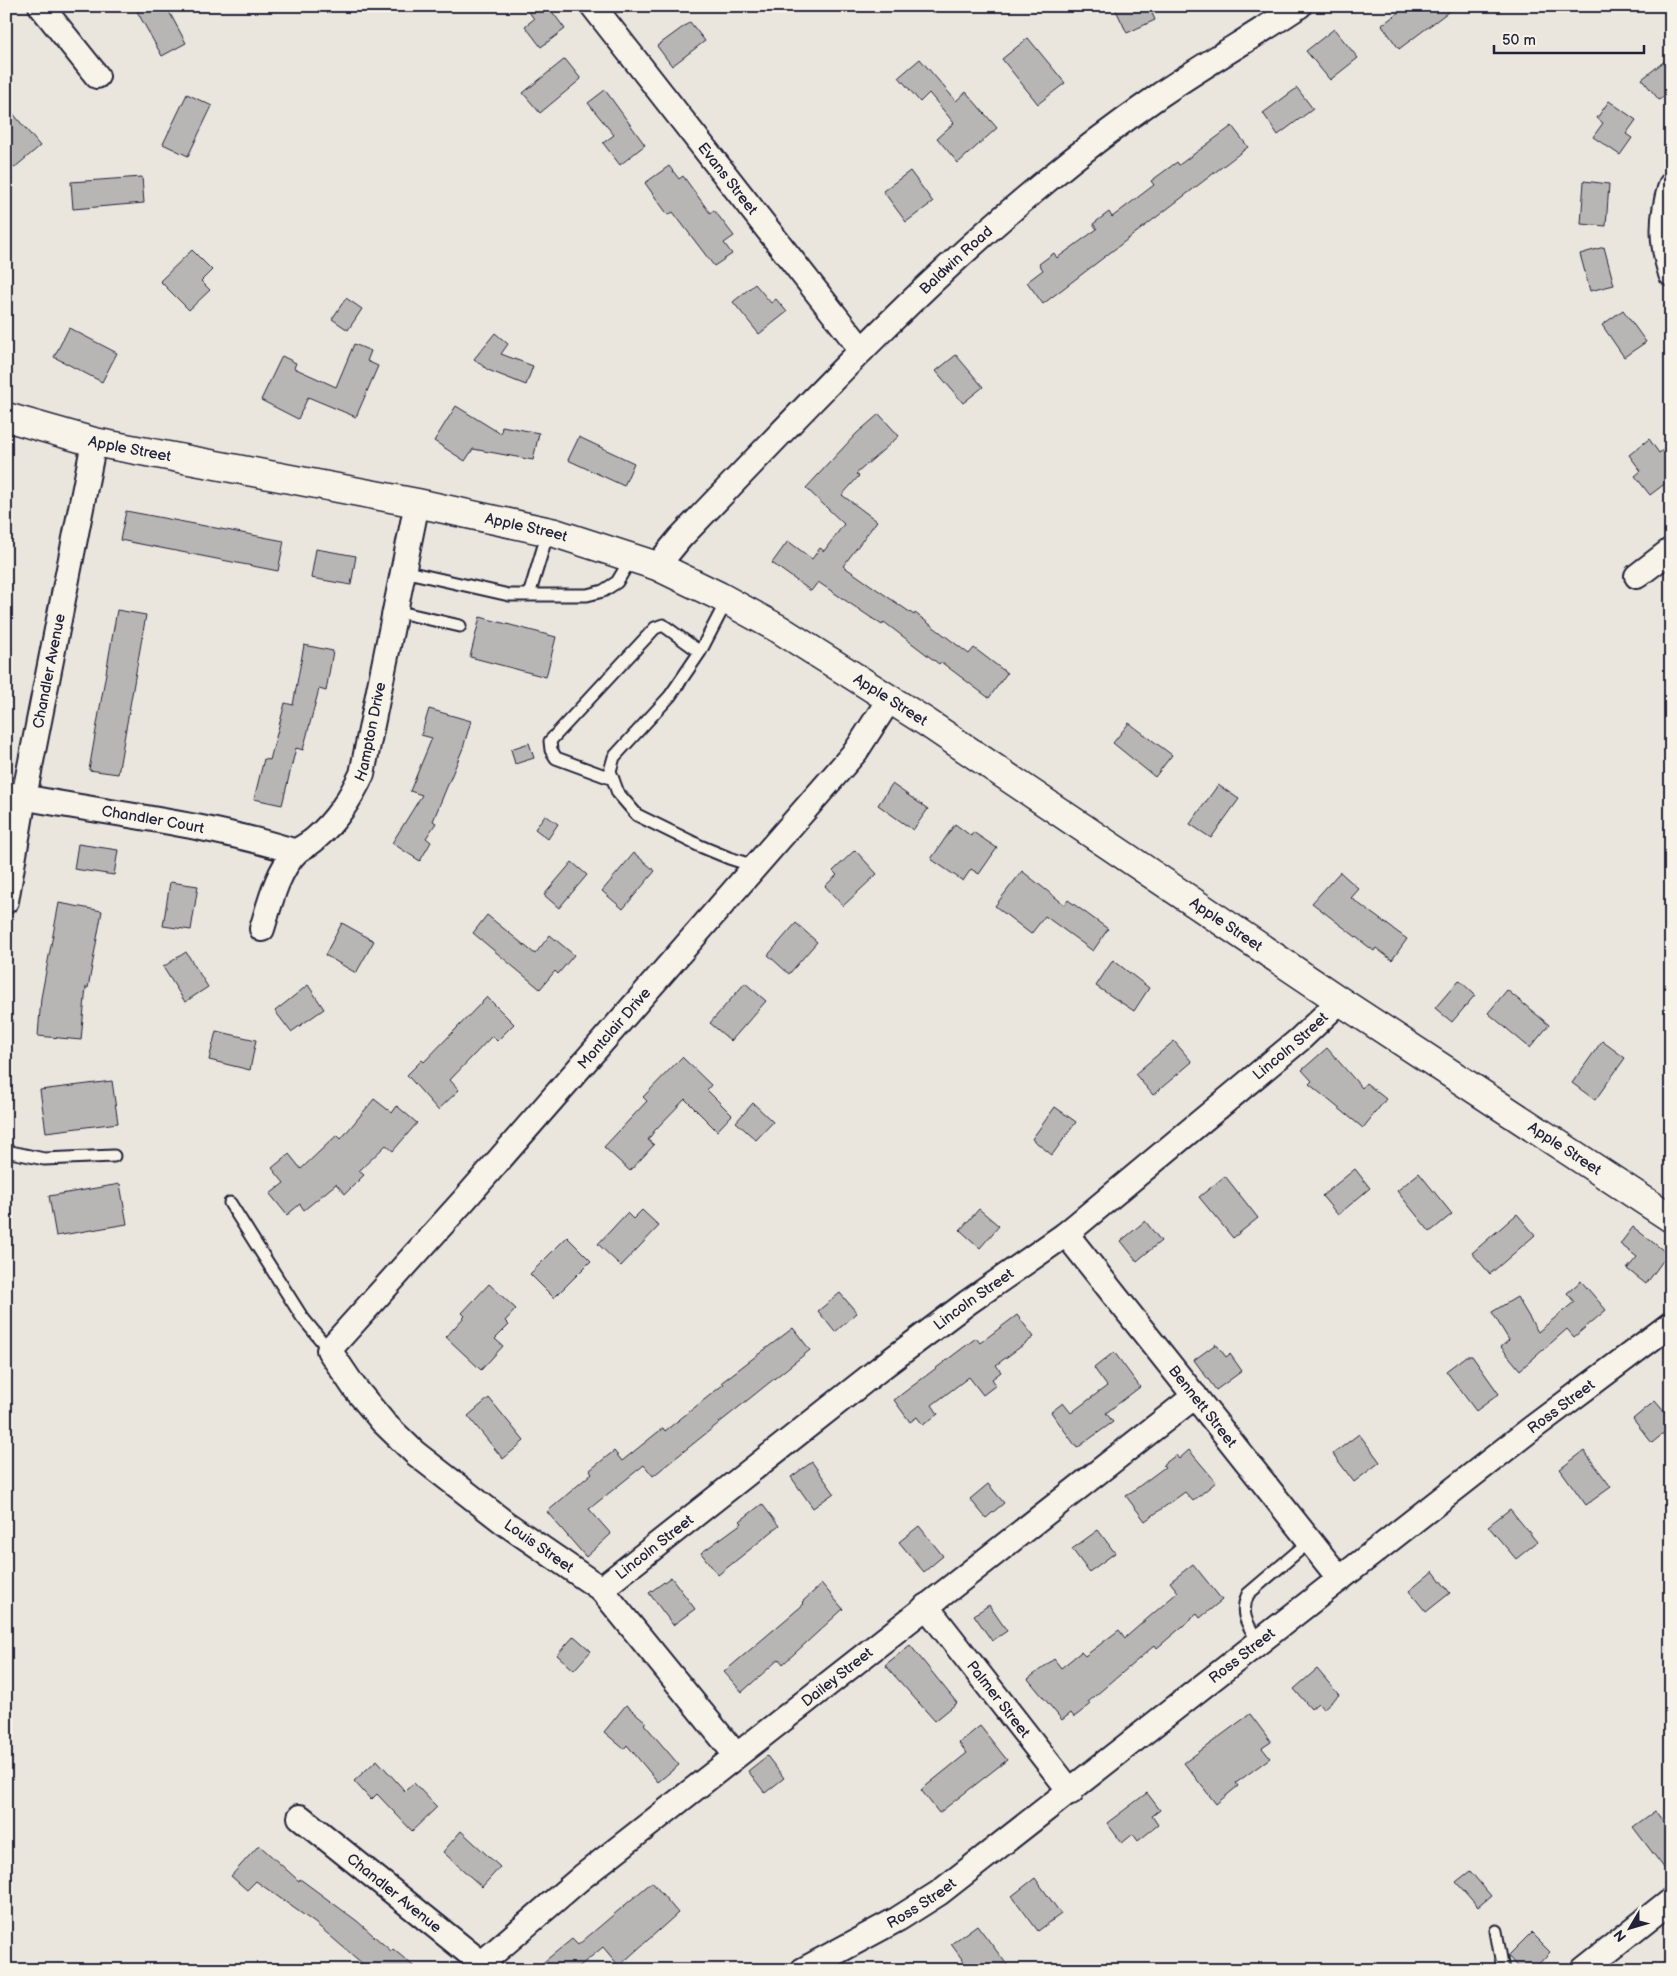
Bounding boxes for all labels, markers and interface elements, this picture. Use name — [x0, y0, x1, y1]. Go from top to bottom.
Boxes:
scale bar — [1494, 22, 1644, 54]
text: 50 m — [1502, 31, 1536, 50]
street label: Evans Street — [693, 139, 762, 219]
street label: Baldwin Road — [916, 222, 997, 299]
street label: Apple Street — [86, 432, 173, 466]
street label: Apple Street — [483, 509, 570, 546]
street label: Chandler Avenue — [29, 612, 70, 730]
street label: Apple Street — [850, 670, 931, 731]
street label: Hampton Drive — [351, 680, 390, 785]
street label: Chandler Court — [100, 802, 206, 838]
street label: Apple Street — [1186, 893, 1266, 956]
street label: Montclair Drive — [574, 984, 655, 1073]
street label: Lincoln Street — [1249, 1008, 1333, 1084]
street label: Apple Street — [1524, 1118, 1605, 1180]
street label: Lincoln Street — [930, 1264, 1018, 1335]
street label: Bennett Street — [1164, 1362, 1241, 1452]
street label: Ross Street — [1524, 1375, 1599, 1438]
street label: Lincoln Street — [612, 1510, 698, 1584]
street label: Louis Street — [500, 1515, 578, 1578]
street label: Ross Street — [1205, 1624, 1279, 1688]
street label: Dailey Street — [798, 1643, 877, 1711]
street label: Palmer Street — [962, 1657, 1034, 1742]
street label: Chandler Avenue — [343, 1849, 445, 1937]
street label: Ross Street — [884, 1874, 961, 1933]
north arrow — [1604, 1904, 1654, 1954]
text: N — [1610, 1926, 1630, 1945]

